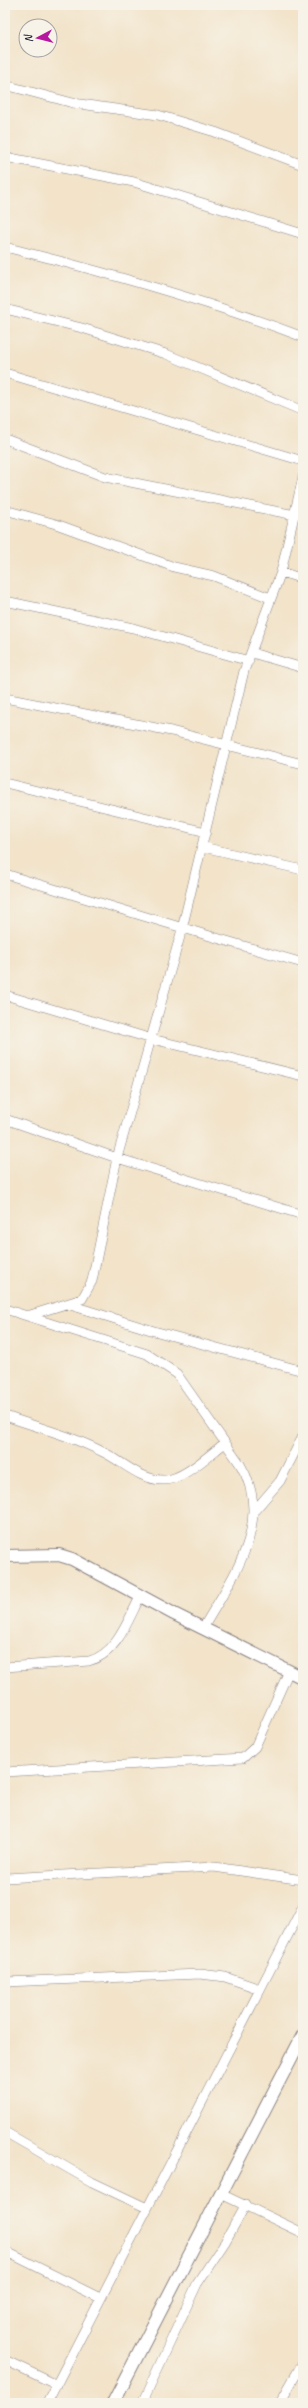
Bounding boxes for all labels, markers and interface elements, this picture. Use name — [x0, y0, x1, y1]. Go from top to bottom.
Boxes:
north arrow — [18, 18, 58, 58]
text: N — [20, 33, 35, 43]

